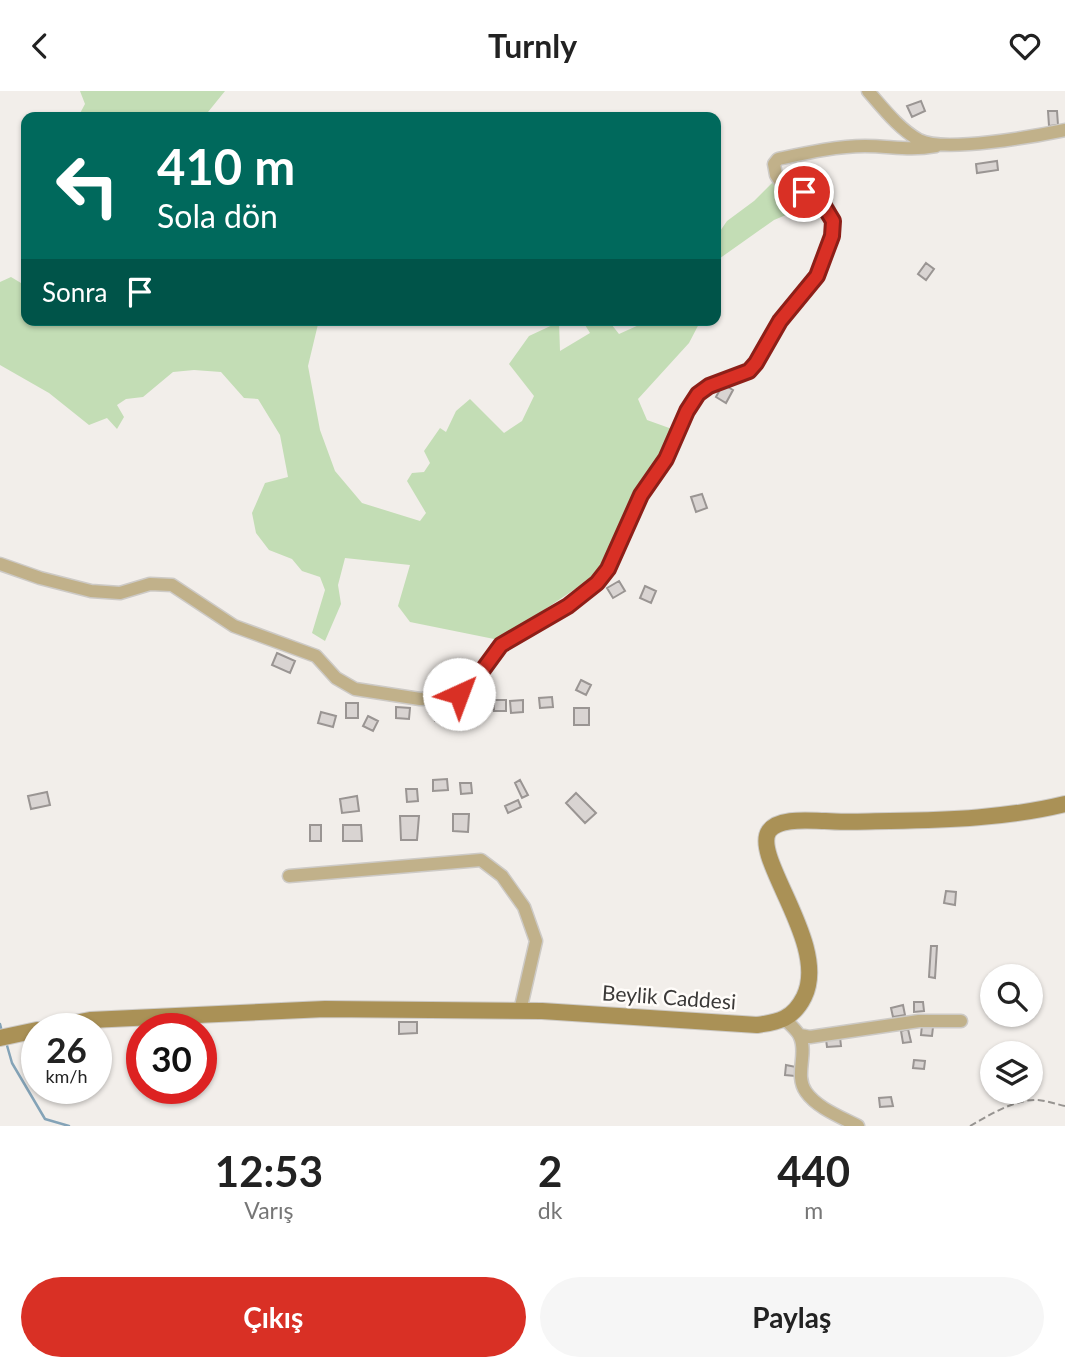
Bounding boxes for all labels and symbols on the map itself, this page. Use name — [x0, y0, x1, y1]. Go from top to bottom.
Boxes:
pin — [774, 162, 834, 222]
position arrow — [422, 657, 496, 731]
street label: Beylik Caddesi — [601, 979, 737, 1014]
speed limit sign: 30 — [126, 1013, 217, 1104]

